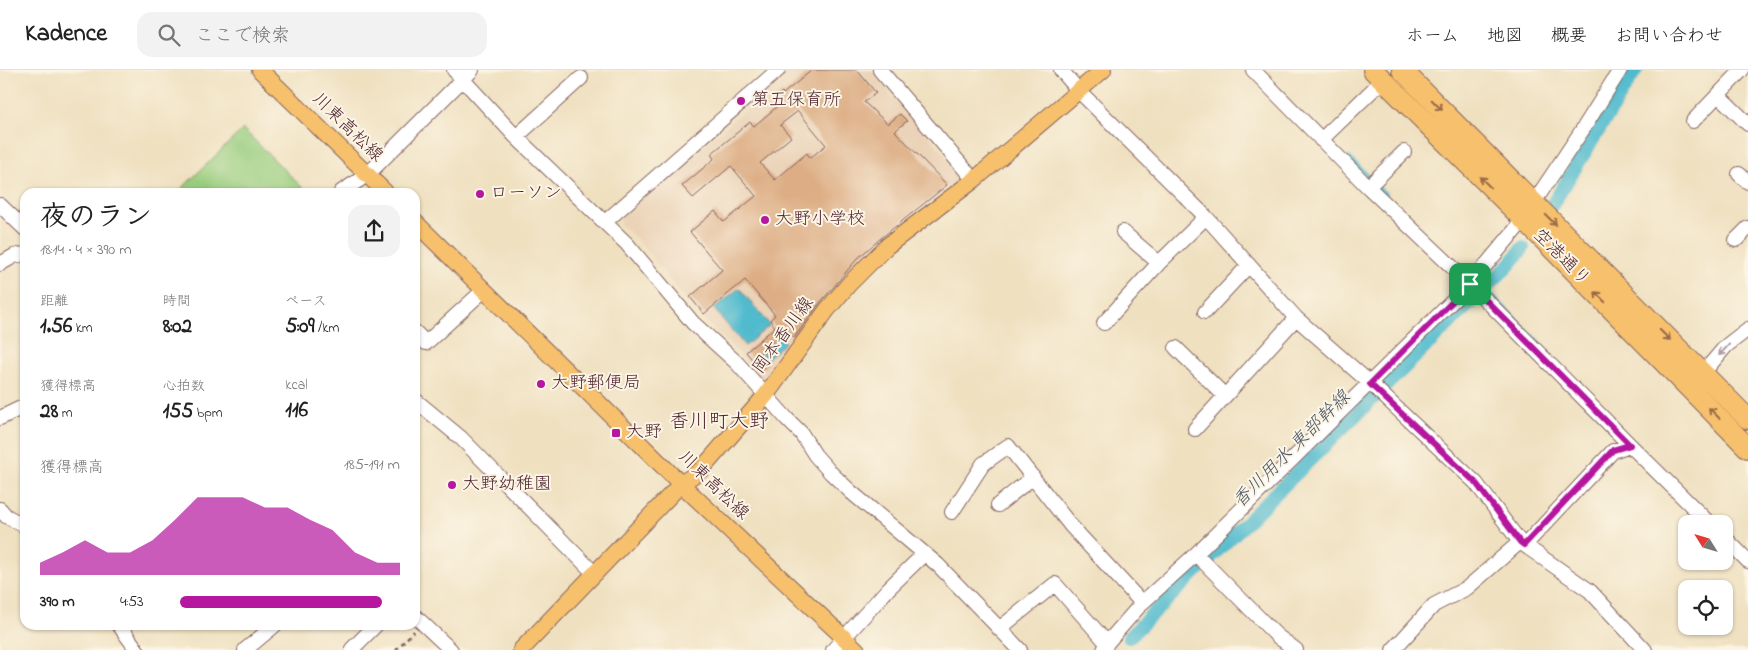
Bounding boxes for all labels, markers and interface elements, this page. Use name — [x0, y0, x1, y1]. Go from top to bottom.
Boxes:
search box — [137, 12, 487, 57]
text: Kadence — [25, 17, 107, 52]
icon: search — [155, 21, 183, 49]
text: ここで検索 — [195, 23, 290, 50]
text: ホーム — [1406, 24, 1459, 50]
text: 地図 — [1487, 24, 1523, 50]
text: 概要 — [1551, 24, 1587, 50]
text: お問い合わせ — [1615, 24, 1723, 50]
street label: 川東高松線 — [306, 87, 388, 169]
place label: 第五保育所 — [751, 88, 841, 114]
marker: 第五保育所 — [735, 95, 747, 107]
one-way arrow — [1430, 98, 1442, 110]
one-way arrow — [1479, 176, 1492, 188]
place label: ローソン — [490, 181, 562, 207]
marker: ローソン — [474, 188, 486, 200]
text: 夜のラン — [40, 198, 152, 239]
button: share — [348, 205, 400, 257]
place label: 大野小学校 — [775, 207, 865, 233]
marker: 大野小学校 — [759, 214, 771, 226]
one-way arrow — [1545, 214, 1557, 226]
street label: 空港通り — [1526, 223, 1596, 293]
text: 18:14 · 4 × 390 m — [40, 238, 132, 262]
pin — [1449, 263, 1491, 305]
icon: arrive — [1456, 270, 1484, 298]
text: 距離 — [40, 291, 68, 312]
text: 時間 — [163, 291, 191, 312]
text: ペース — [285, 291, 327, 312]
one-way arrow — [1594, 291, 1606, 303]
street label: 岡本香川線 — [747, 292, 821, 380]
text: 1.56 — [40, 312, 72, 342]
text: 8:02 — [163, 312, 192, 342]
text: 5:09 — [285, 312, 315, 342]
text: km — [72, 318, 93, 339]
text: /km — [315, 318, 339, 339]
one-way arrow — [1659, 329, 1671, 341]
one-way arrow — [1718, 343, 1730, 356]
place label: 大野郵便局 — [551, 371, 641, 397]
text: kcal — [285, 375, 308, 396]
text: 獲得標高 — [40, 376, 96, 397]
text: 心拍数 — [163, 376, 205, 397]
marker: 大野郵便局 — [535, 378, 547, 390]
water label: 香川用水 東部幹線 — [1227, 384, 1358, 515]
text: 116 — [285, 396, 308, 426]
text: 28 — [40, 397, 58, 427]
text: 155 — [163, 397, 193, 427]
text: m — [58, 403, 73, 424]
text: bpm — [193, 403, 223, 424]
one-way arrow — [1708, 407, 1720, 419]
district label: 香川町大野 — [669, 408, 769, 437]
place label: 大野 — [626, 420, 662, 446]
marker: 大野 — [610, 427, 622, 439]
street label: 川東高松線 — [672, 445, 754, 527]
text: 185–191 m — [344, 453, 400, 477]
text: 獲得標高 — [40, 456, 104, 480]
place label: 大野幼稚園 — [462, 472, 552, 498]
marker: 大野幼稚園 — [446, 479, 458, 491]
north arrow — [1678, 515, 1732, 570]
map controls — [1678, 515, 1733, 635]
button: locate — [1678, 580, 1733, 635]
text: 390 m — [40, 590, 75, 614]
text: 4:53 — [120, 590, 144, 614]

